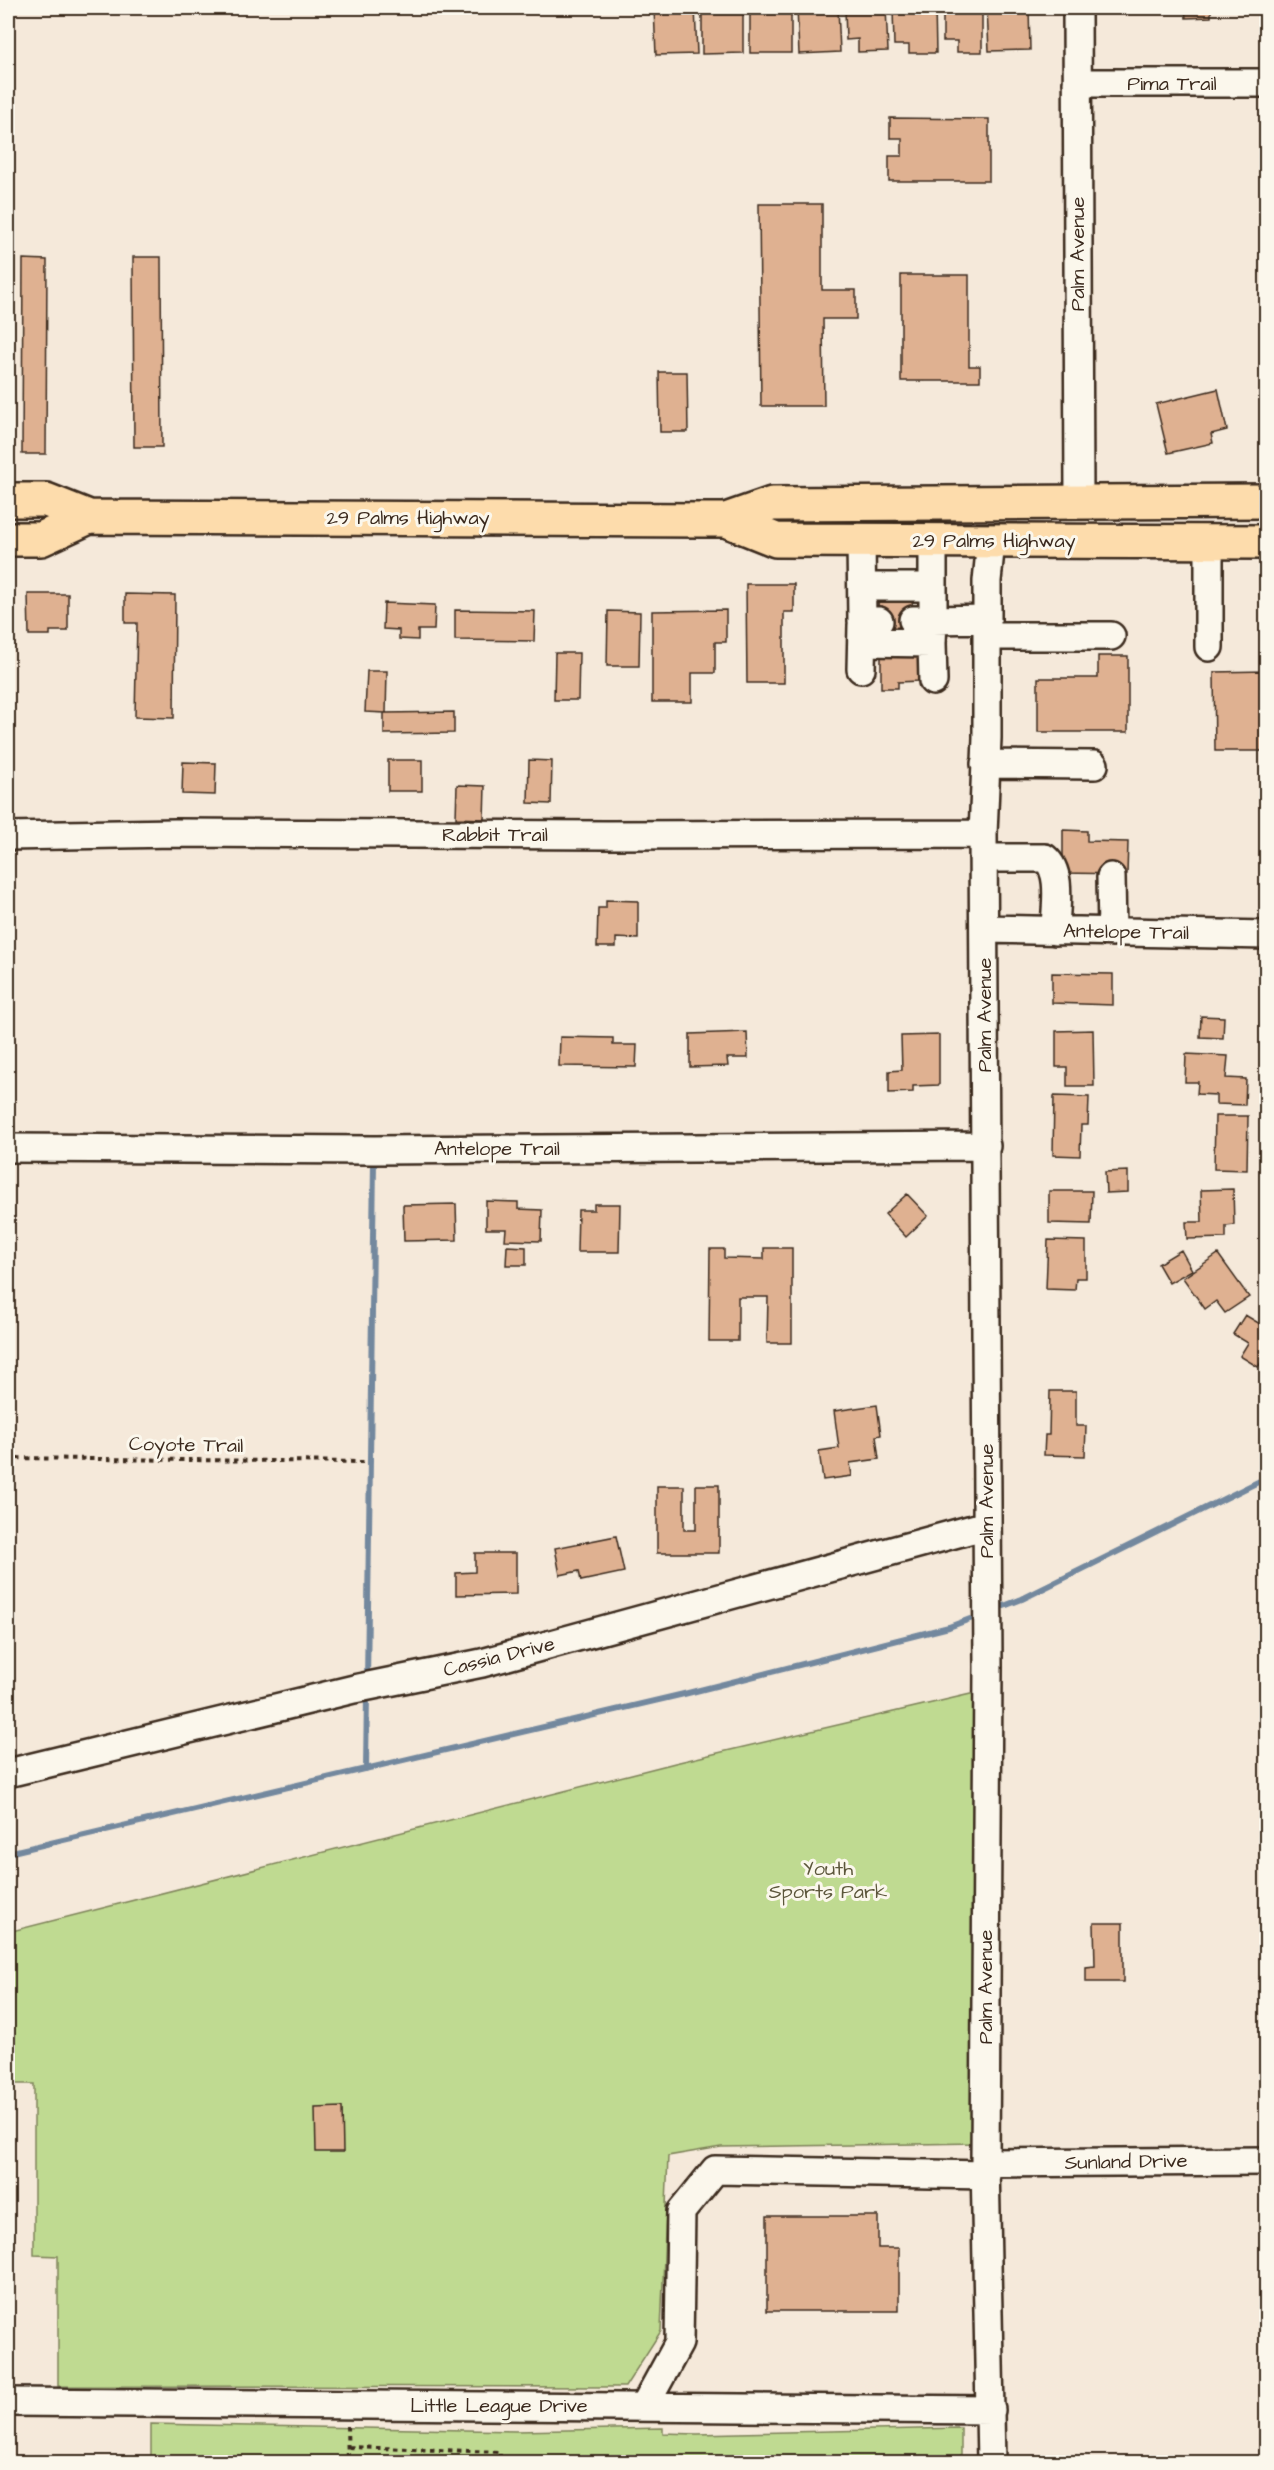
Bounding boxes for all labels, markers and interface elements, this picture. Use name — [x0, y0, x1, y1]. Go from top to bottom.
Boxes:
street label: Pima Trail — [1127, 70, 1217, 98]
street label: Palm Avenue — [1064, 197, 1092, 311]
street label: 29 Palms Highway — [326, 504, 490, 533]
street label: 29 Palms Highway — [912, 527, 1076, 556]
street label: Rabbit Trail — [442, 821, 548, 849]
street label: Antelope Trail — [1063, 917, 1189, 947]
street label: Palm Avenue — [971, 958, 999, 1072]
street label: Antelope Trail — [434, 1135, 560, 1163]
street label: Coyote Trail — [129, 1430, 243, 1461]
street label: Palm Avenue — [973, 1444, 1001, 1558]
street label: Cassia Drive — [440, 1630, 558, 1684]
park label: Youth Sports Park — [769, 1855, 887, 1906]
street label: Palm Avenue — [972, 1930, 1000, 2044]
street label: Sunland Drive — [1064, 2147, 1188, 2177]
street label: Little League Drive — [410, 2392, 588, 2421]

